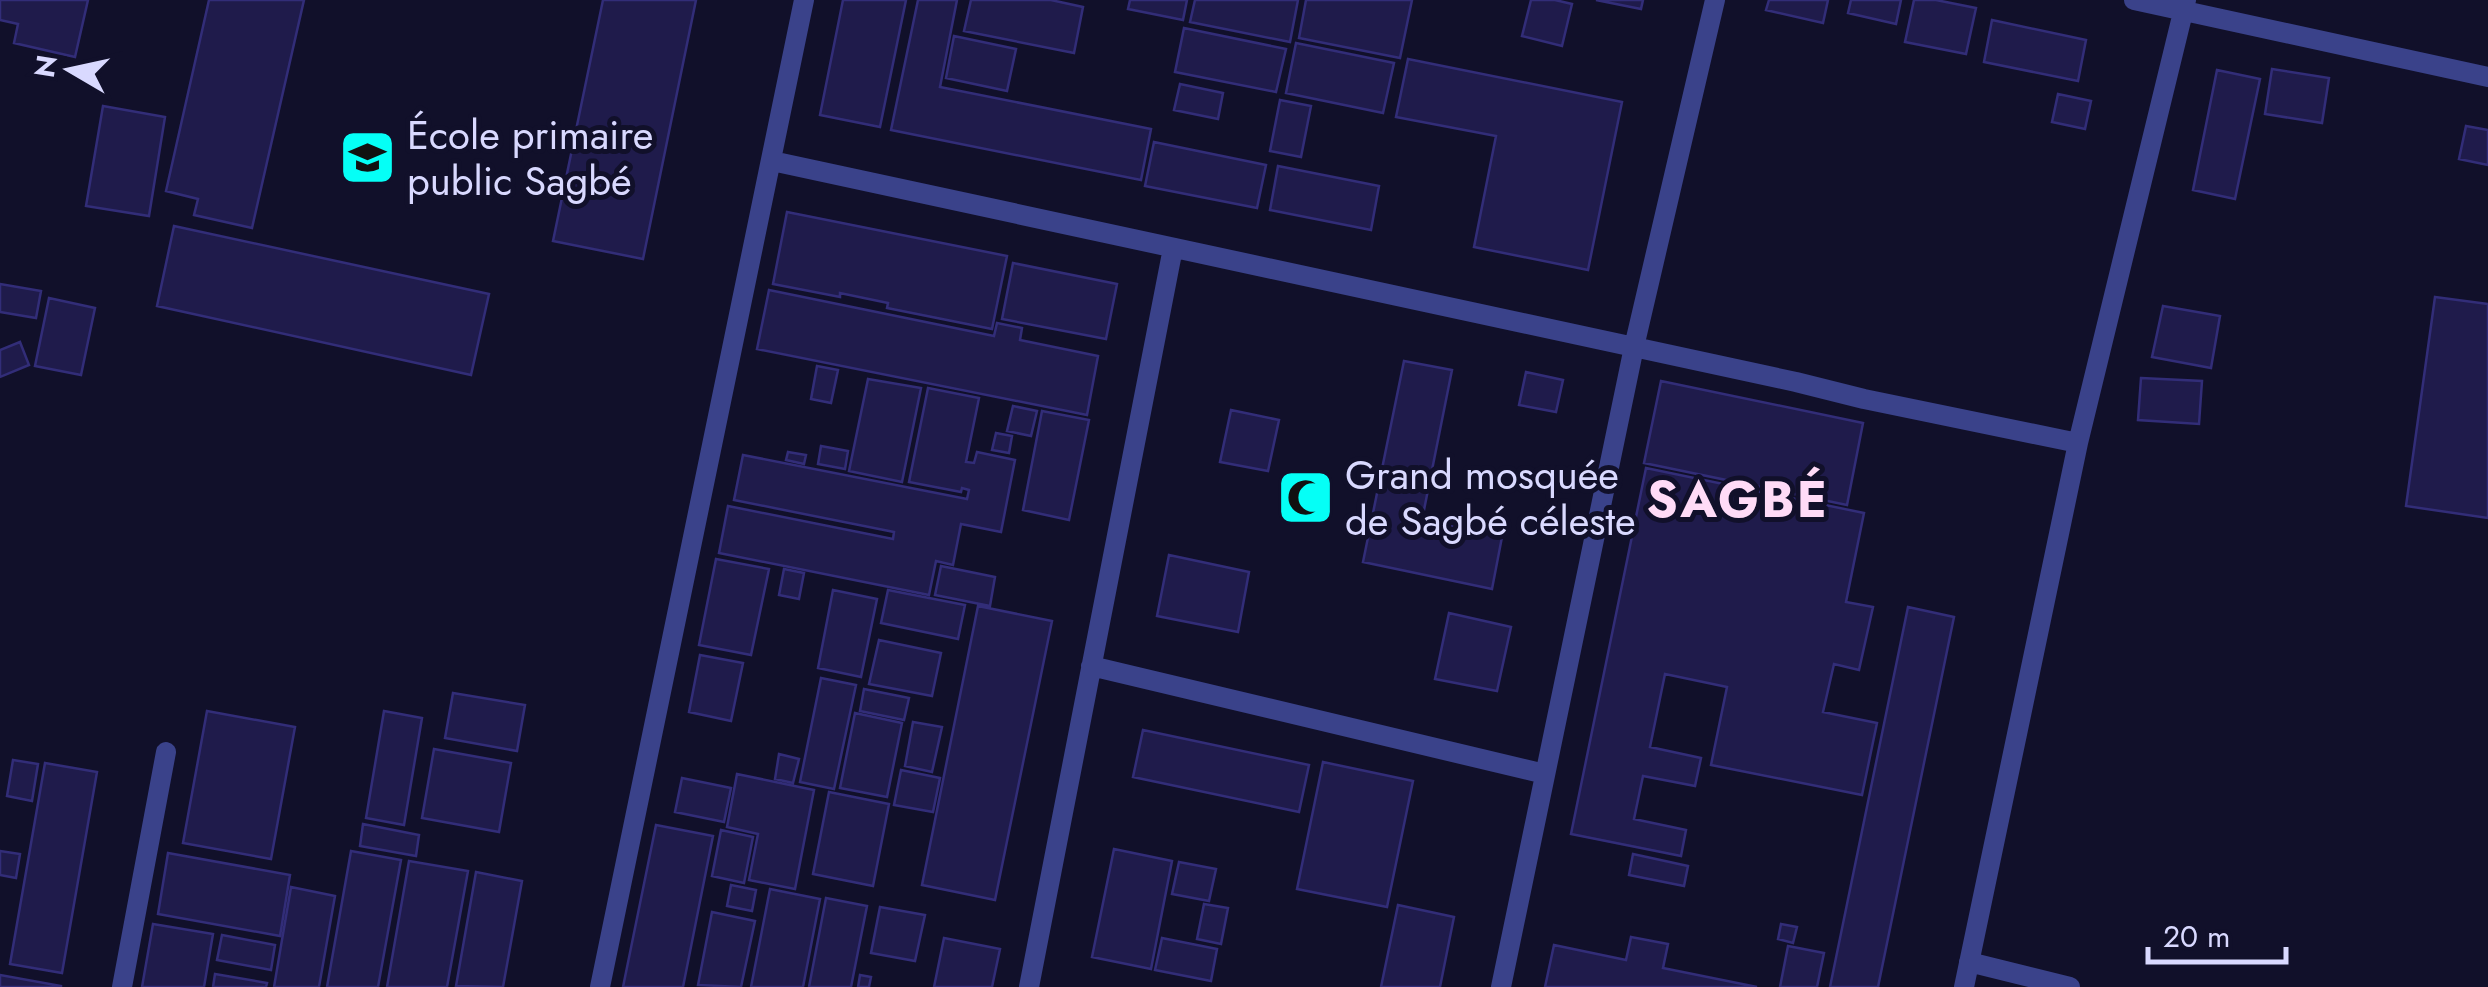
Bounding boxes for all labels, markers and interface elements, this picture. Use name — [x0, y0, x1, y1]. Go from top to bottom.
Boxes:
north arrow — [20, 20, 120, 120]
text: N — [24, 52, 68, 80]
place label: École primaire public Sagbé — [407, 106, 653, 210]
school or university icon: École primaire public Sagbé — [338, 128, 398, 188]
place label: Grand mosquée de Sagbé céleste — [1345, 446, 1636, 550]
district label: SAGBÉ — [1646, 463, 1830, 536]
mosque icon: Grand mosquée de Sagbé céleste — [1276, 468, 1336, 528]
scale bar — [2148, 902, 2286, 964]
text: 20 m — [2163, 915, 2230, 958]

